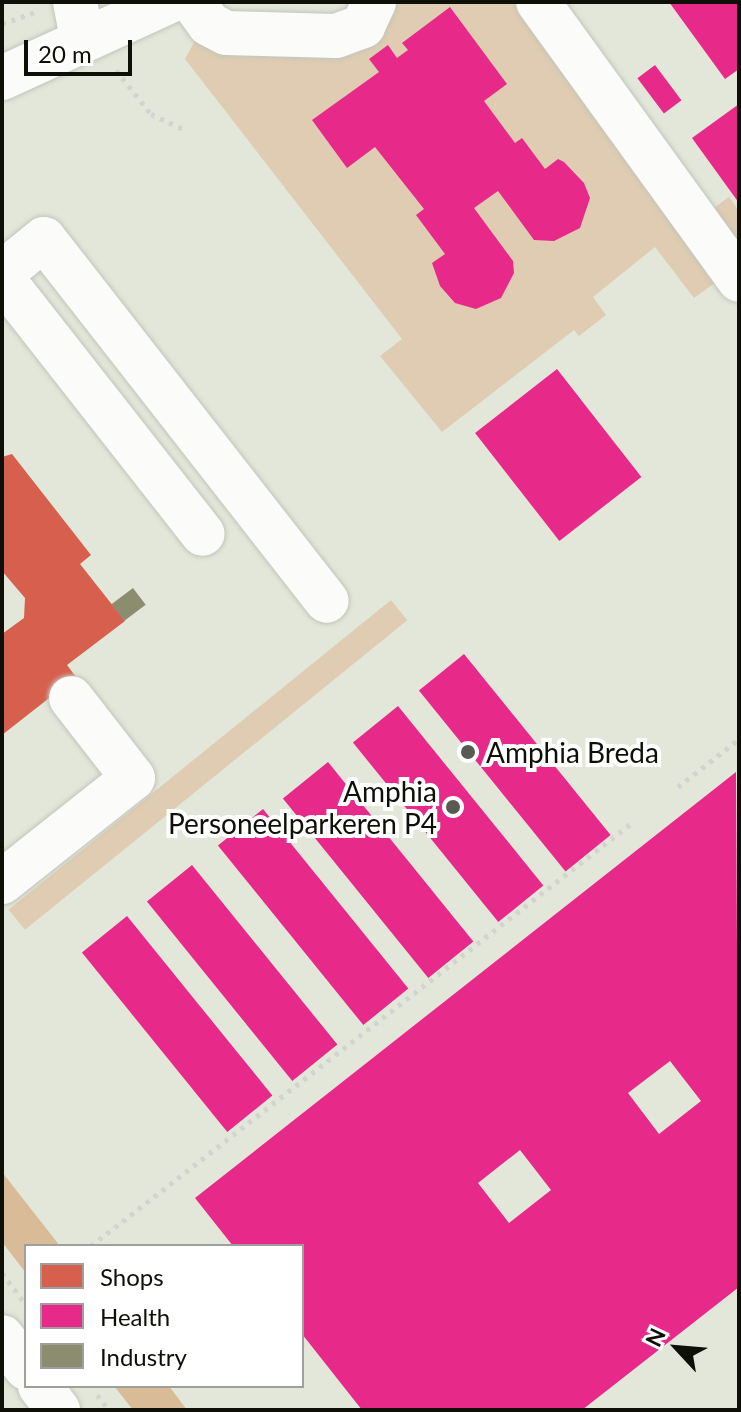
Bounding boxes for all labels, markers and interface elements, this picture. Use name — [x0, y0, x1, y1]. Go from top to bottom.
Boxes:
scale bar — [28, 24, 136, 74]
text: 20 m — [38, 39, 92, 68]
place label: Amphia Breda — [486, 735, 659, 769]
marker: Amphia Breda — [457, 741, 479, 763]
place label: Amphia Personeelparkeren P4 — [168, 774, 437, 840]
marker: Amphia Personeelparkeren P4 — [444, 798, 462, 816]
legend — [24, 1244, 304, 1388]
text: Shops — [100, 1262, 164, 1291]
text: Health — [100, 1302, 170, 1331]
north arrow — [637, 1308, 717, 1388]
text: N — [639, 1324, 671, 1351]
text: Industry — [100, 1342, 187, 1371]

